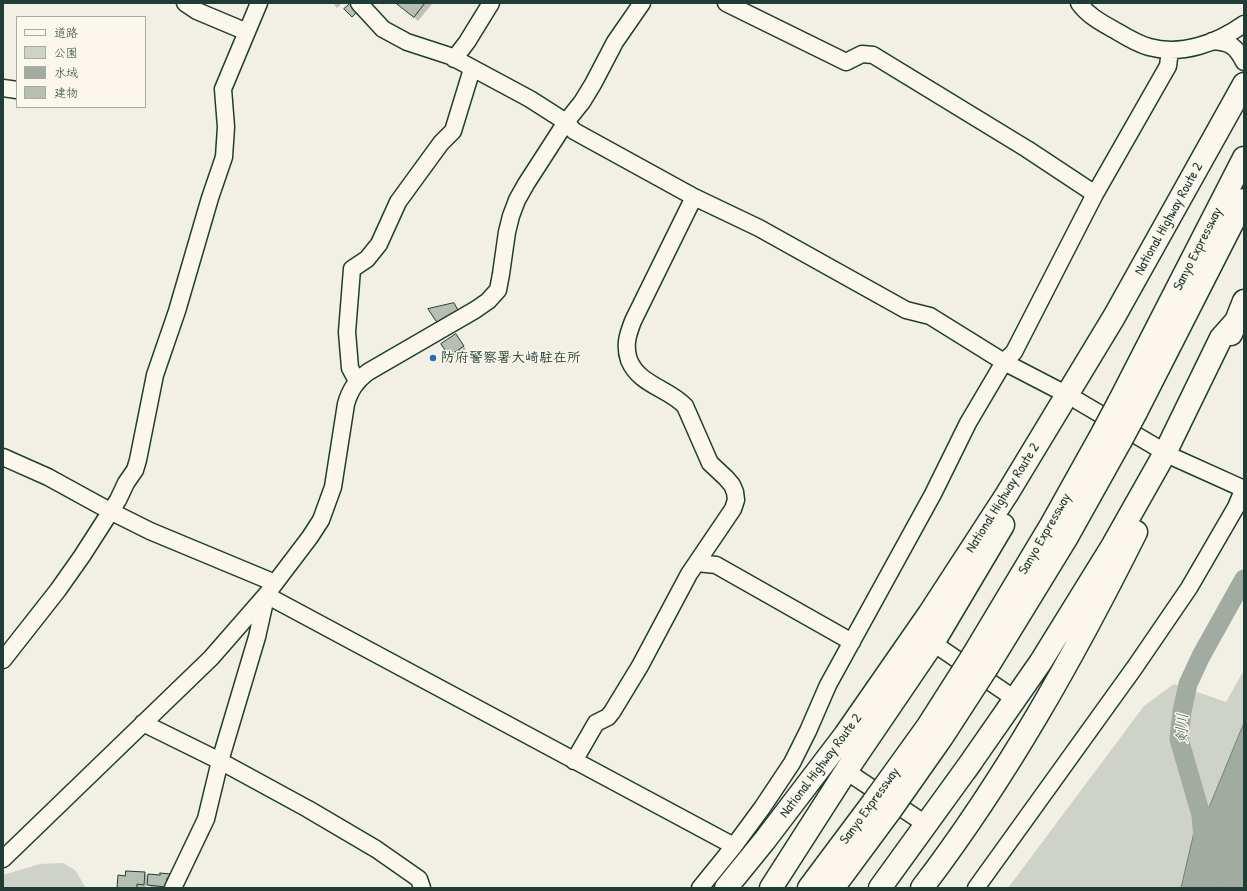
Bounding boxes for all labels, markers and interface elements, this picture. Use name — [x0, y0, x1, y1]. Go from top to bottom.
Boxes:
legend — [16, 16, 146, 108]
text: 道路 — [54, 24, 78, 41]
text: 公園 — [54, 44, 78, 61]
text: 水域 — [54, 64, 78, 81]
text: 建物 — [54, 84, 78, 101]
street label: National Highway Route 2 — [1131, 160, 1207, 278]
street label: Sanyo Expressway — [1170, 205, 1226, 293]
place label: 防府警察署大崎駐在所 — [441, 350, 581, 366]
marker: 防府警察署大崎駐在所 — [428, 353, 438, 363]
street label: National Highway Route 2 — [963, 440, 1043, 556]
street label: Sanyo Expressway — [1015, 490, 1075, 578]
street label: National Highway Route 2 — [776, 711, 866, 821]
water label: 剣川 — [1173, 713, 1193, 743]
street label: Sanyo Expressway — [836, 764, 904, 848]

